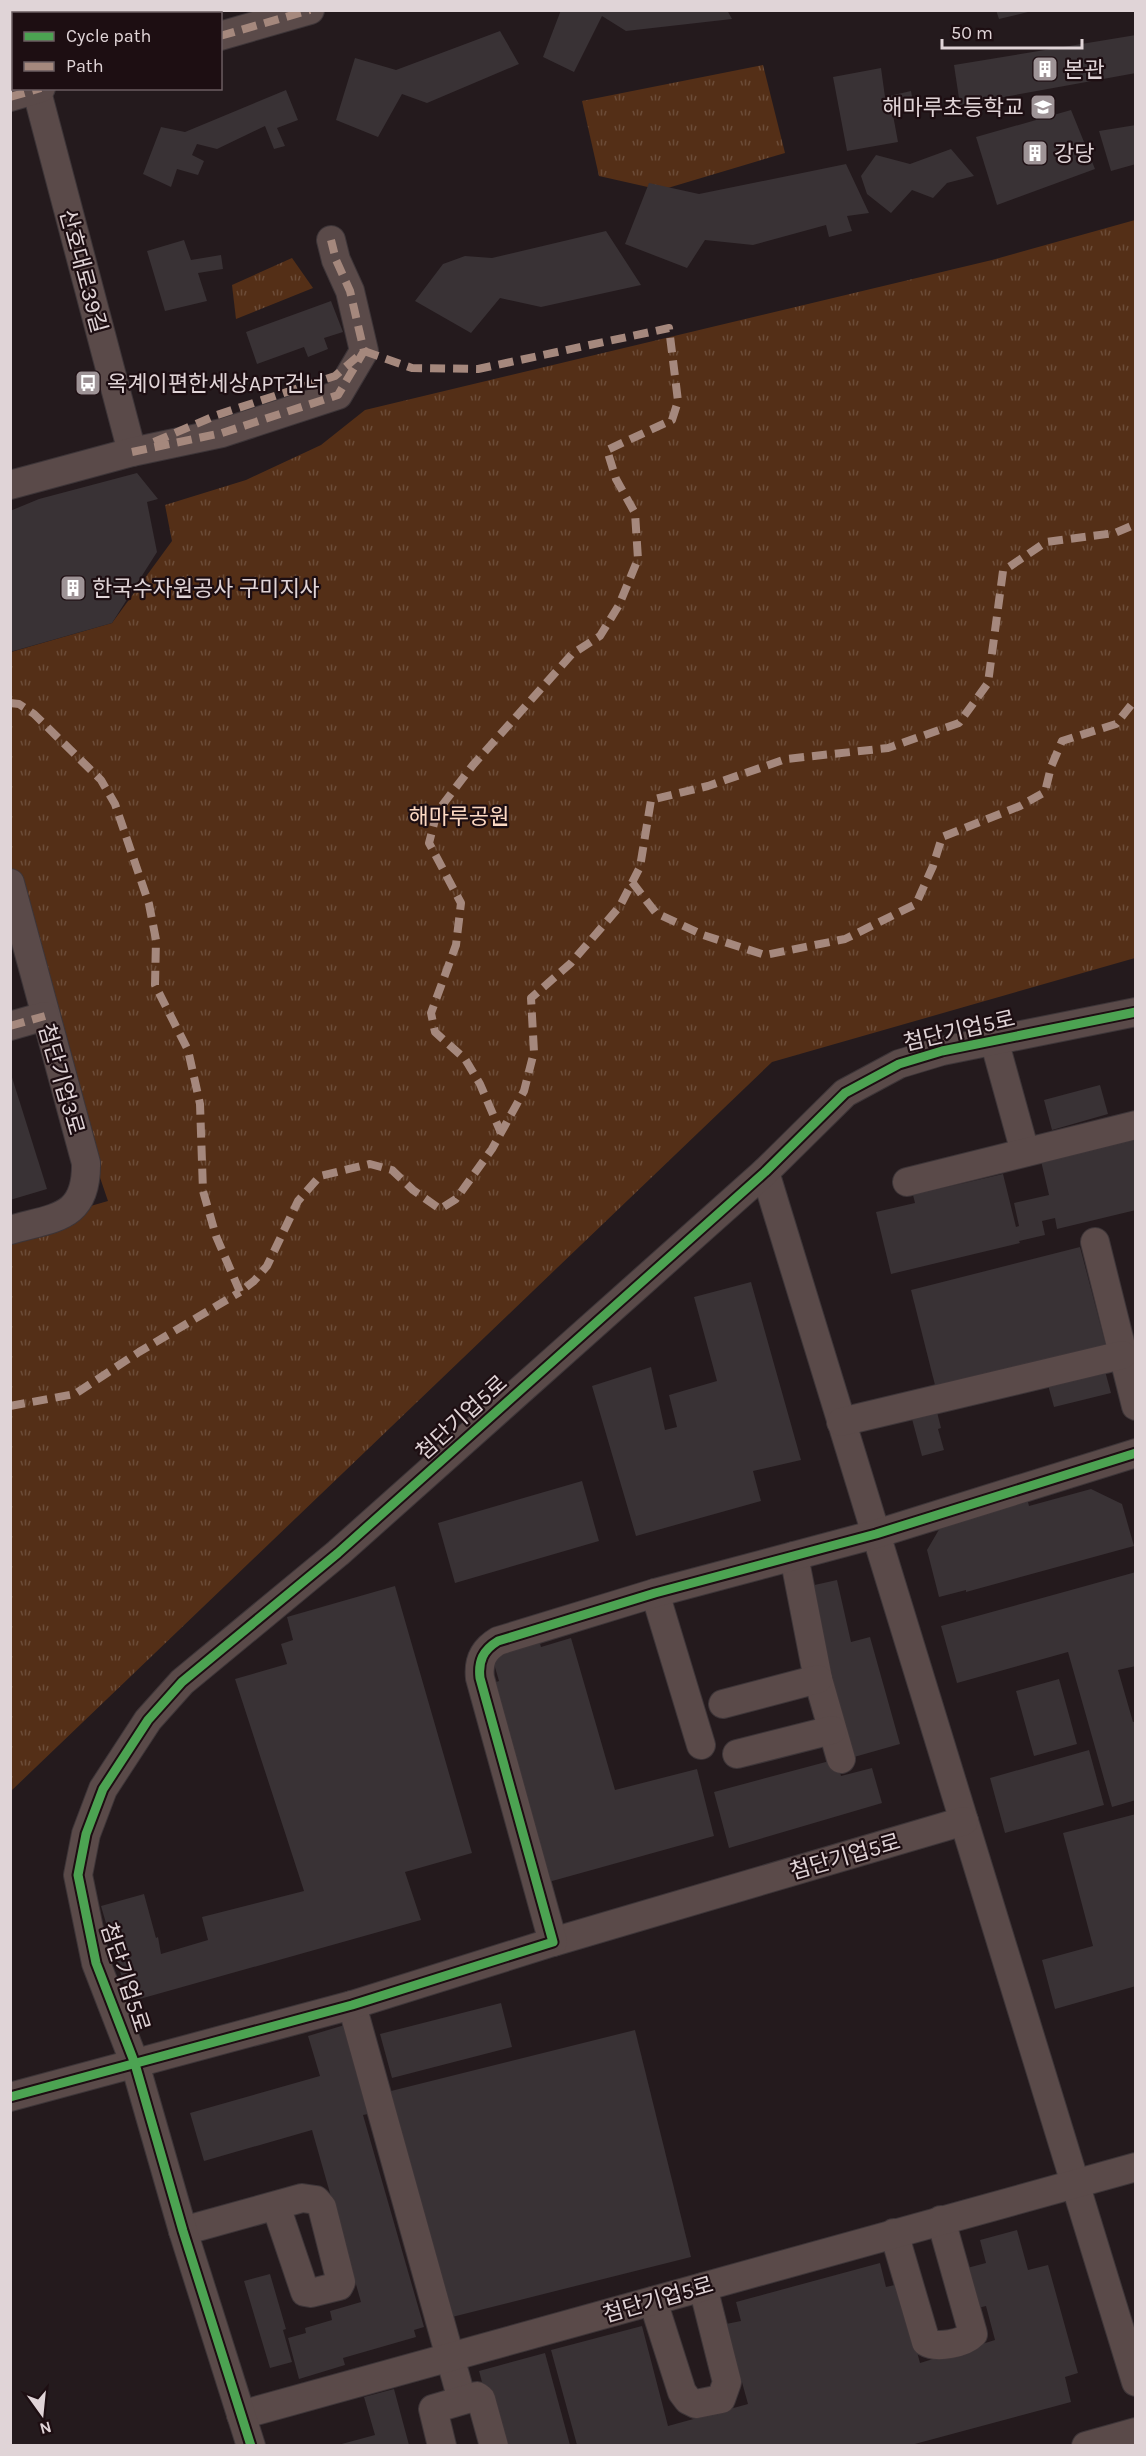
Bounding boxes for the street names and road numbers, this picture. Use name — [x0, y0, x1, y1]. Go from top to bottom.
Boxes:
street label: 산호대로39길 — [54, 207, 112, 336]
street label: 첨단기업5로 — [901, 1006, 1018, 1056]
street label: 첨단기업3로 — [33, 1021, 89, 1138]
street label: 첨단기업5로 — [411, 1370, 513, 1465]
street label: 첨단기업5로 — [787, 1829, 903, 1885]
street label: 첨단기업5로 — [95, 1919, 155, 2035]
street label: 첨단기업5로 — [600, 2272, 716, 2328]

